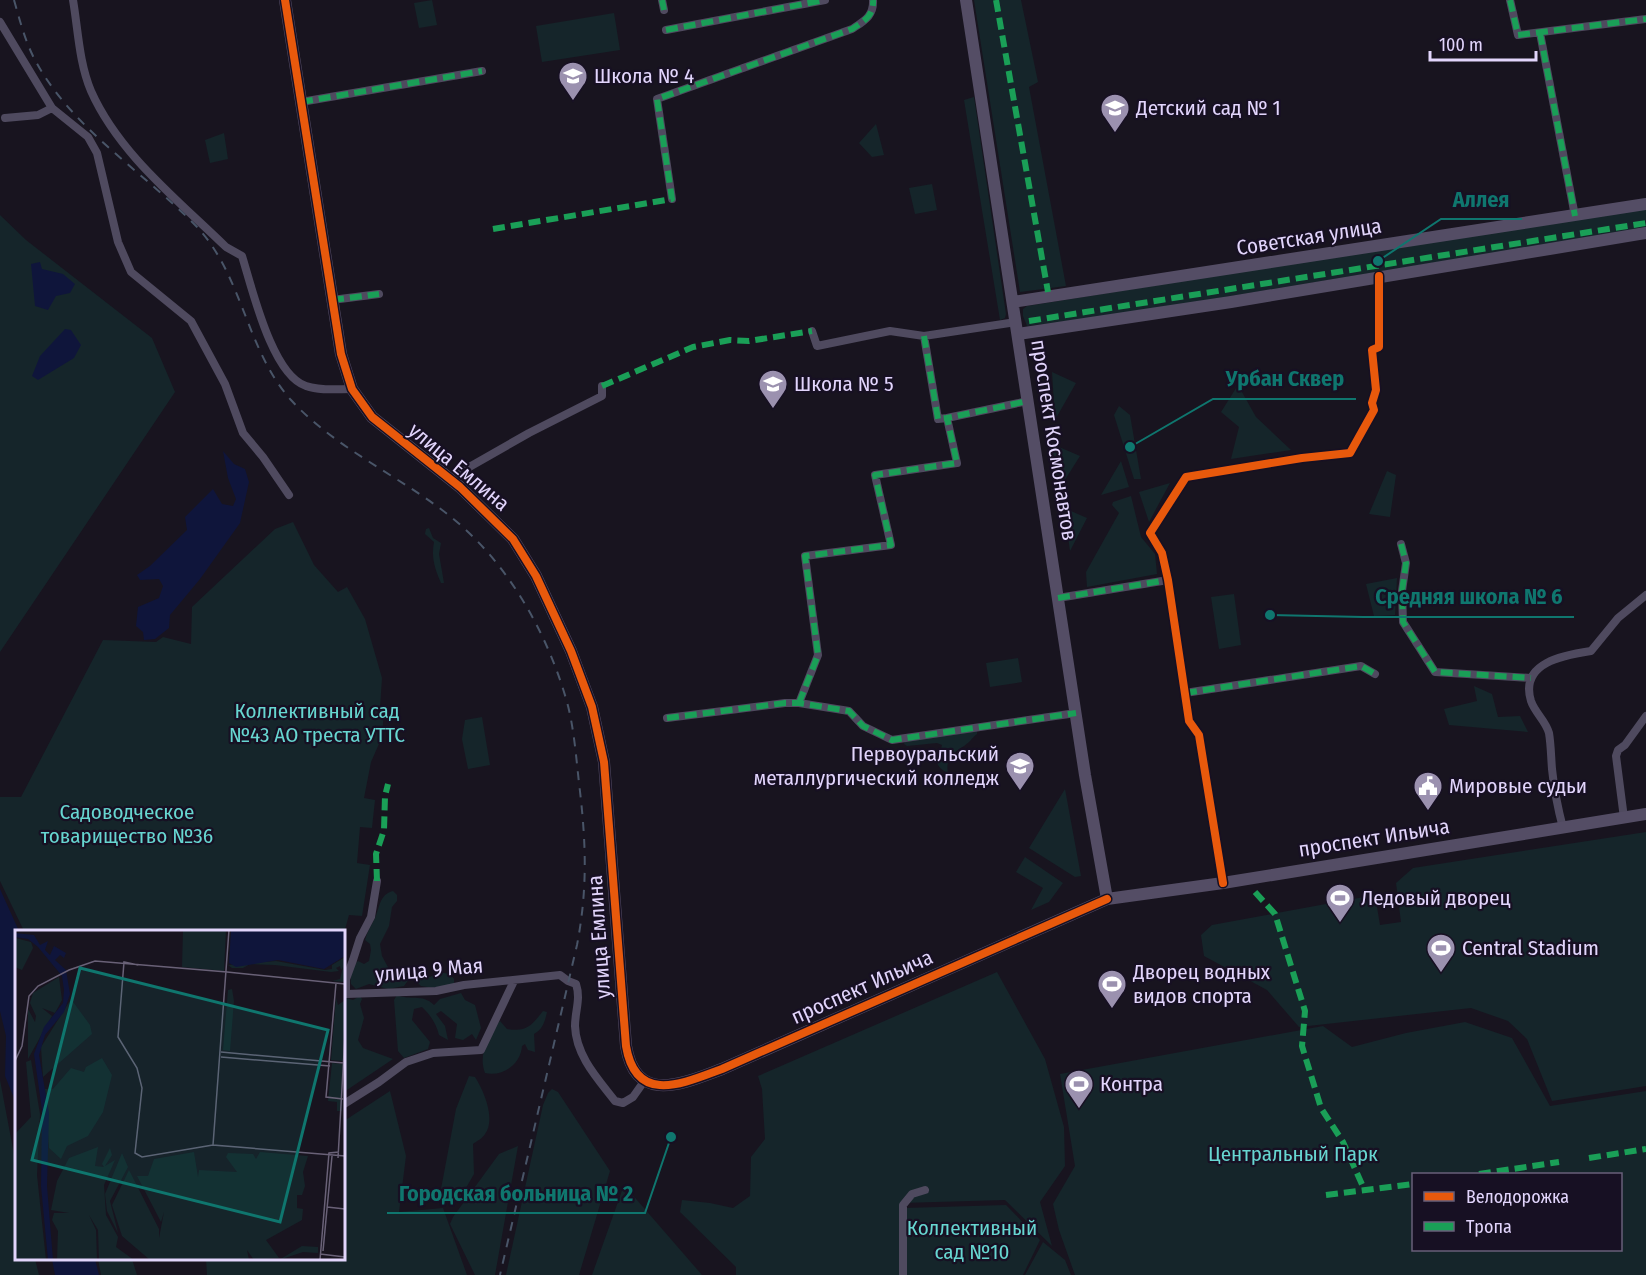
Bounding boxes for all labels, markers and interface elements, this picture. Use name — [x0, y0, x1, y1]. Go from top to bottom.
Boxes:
scale bar — [1430, 24, 1536, 62]
text: 100 m — [1439, 34, 1483, 56]
school or university icon: Школа № 4 — [557, 60, 589, 102]
place label: Школа № 4 — [594, 63, 694, 89]
school or university icon: Детский сад № 1 — [1099, 92, 1131, 134]
place label: Детский сад № 1 — [1135, 95, 1281, 121]
callout: Аллея — [1441, 179, 1522, 219]
text: Аллея — [1452, 186, 1509, 213]
street label: Советская улица — [1235, 213, 1383, 261]
street label: проспект Космонавтов — [1025, 338, 1083, 542]
callout: Урбан Сквер — [1213, 359, 1356, 399]
text: Урбан Сквер — [1225, 365, 1344, 392]
school or university icon: Школа № 5 — [757, 368, 789, 410]
place label: Школа № 5 — [794, 371, 894, 397]
street label: улица Емлина — [403, 417, 515, 517]
callout: Средняя школа № 6 — [1363, 577, 1574, 617]
text: Средняя школа № 6 — [1375, 583, 1563, 610]
park label: Коллективный сад №43 АО треста УТТС — [229, 698, 405, 748]
place label: Первоуральский металлургический колледж — [753, 741, 1000, 791]
school or university icon: Первоуральский металлургический колледж — [1004, 750, 1036, 792]
public building icon: Мировые судьи — [1412, 770, 1444, 812]
place label: Мировые судьи — [1449, 773, 1587, 799]
park label: Садоводческое товарищество №36 — [41, 799, 213, 849]
street label: проспект Ильича — [1297, 813, 1451, 863]
street label: улица Емлина — [582, 874, 616, 1000]
sports icon: Ледовый дворец — [1324, 882, 1356, 924]
place label: Ледовый дворец — [1361, 885, 1511, 911]
inset map — [15, 930, 345, 1260]
sports icon: Central Stadium — [1425, 932, 1457, 974]
place label: Central Stadium — [1462, 935, 1599, 961]
street label: проспект Ильича — [787, 944, 937, 1030]
street label: улица 9 Мая — [374, 952, 484, 988]
place label: Дворец водных видов спорта — [1132, 959, 1271, 1009]
sports icon: Дворец водных видов спорта — [1096, 968, 1128, 1010]
sports icon: Контра — [1063, 1068, 1095, 1110]
place label: Контра — [1100, 1071, 1163, 1097]
park label: Центральный Парк — [1208, 1141, 1378, 1167]
callout: Городская больница № 2 — [387, 1173, 645, 1213]
legend — [1412, 1173, 1622, 1251]
text: Городская больница № 2 — [399, 1180, 633, 1207]
text: Велодорожка — [1466, 1186, 1569, 1208]
park label: Коллективный сад №10 — [907, 1215, 1037, 1265]
text: Тропа — [1466, 1216, 1512, 1238]

